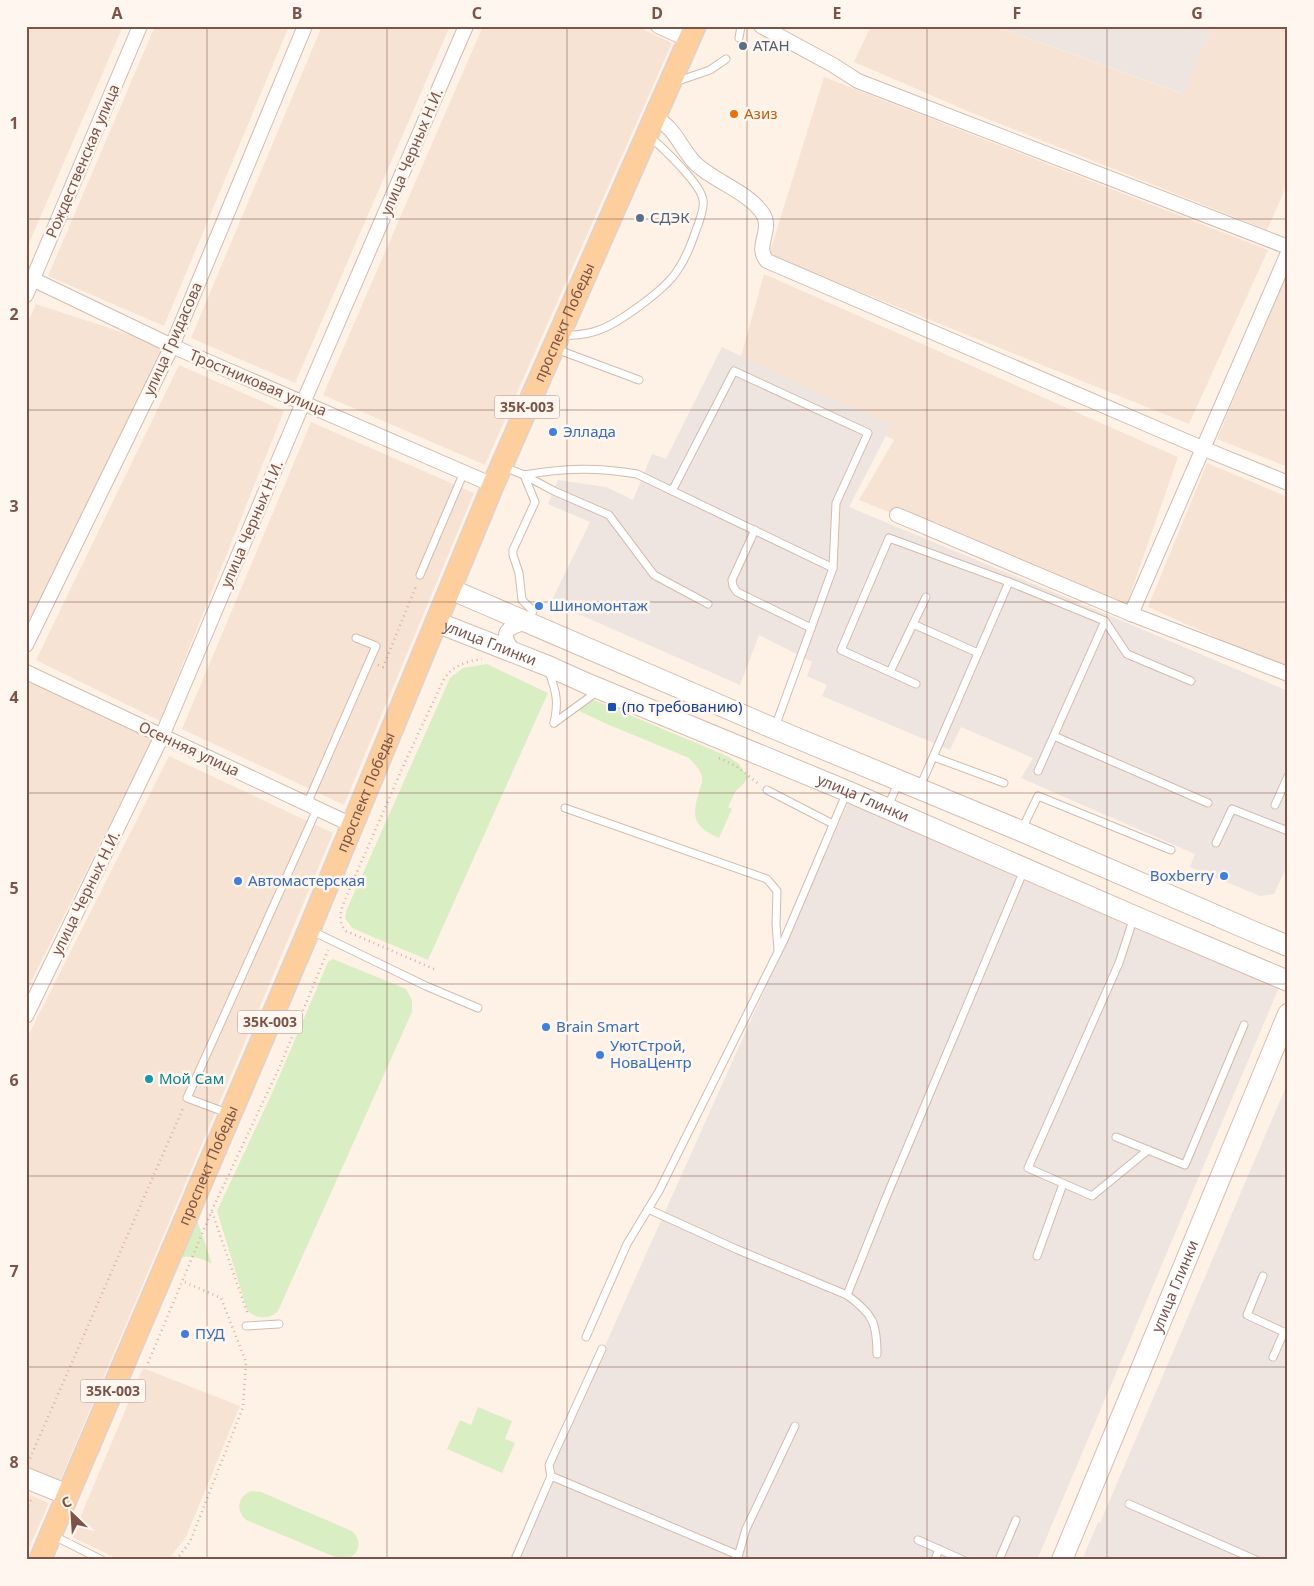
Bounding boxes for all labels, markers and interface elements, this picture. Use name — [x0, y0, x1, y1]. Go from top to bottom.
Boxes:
text: A — [111, 2, 123, 24]
text: B — [292, 2, 302, 24]
text: C — [472, 2, 482, 24]
text: D — [651, 2, 663, 24]
text: E — [833, 2, 842, 24]
text: F — [1013, 2, 1021, 24]
text: G — [1191, 2, 1203, 24]
place label: АТАН — [753, 35, 790, 55]
marker: АТАН — [737, 40, 749, 52]
street label: Рождественская улица — [41, 81, 124, 240]
street label: улица Черных Н.И. — [375, 85, 447, 218]
place label: Азиз — [744, 103, 778, 123]
marker: Азиз — [728, 108, 740, 120]
text: 1 — [9, 112, 19, 134]
place label: СДЭК — [650, 207, 690, 227]
marker: СДЭК — [634, 212, 646, 224]
street label: проспект Победы — [529, 259, 599, 385]
street label: улица Гридасова — [138, 279, 206, 399]
text: 2 — [9, 303, 19, 325]
street label: Тростниковая улица — [187, 344, 330, 420]
road number: 35К-003 — [494, 396, 560, 418]
place label: Эллада — [563, 421, 616, 441]
marker: Эллада — [547, 426, 559, 438]
street label: улица Черных Н.И. — [215, 457, 287, 590]
text: 3 — [9, 495, 19, 517]
place label: Шиномонтаж — [549, 595, 649, 615]
marker: Шиномонтаж — [533, 600, 545, 612]
street label: улица Глинки — [441, 615, 540, 670]
text: 4 — [9, 686, 19, 708]
place label: (по требованию) — [622, 696, 742, 716]
marker: (по требованию) — [606, 701, 618, 713]
street label: Осенняя улица — [136, 716, 243, 780]
street label: проспект Победы — [331, 729, 399, 855]
street label: улица Глинки — [814, 769, 913, 826]
street label: улица Черных Н.И. — [46, 827, 124, 958]
place label: Boxberry — [1150, 865, 1214, 885]
place label: Автомастерская — [248, 870, 365, 890]
marker: Boxberry — [1218, 870, 1230, 882]
marker: Автомастерская — [232, 875, 244, 887]
text: 5 — [9, 877, 19, 899]
road number: 35К-003 — [238, 1010, 302, 1034]
place label: Brain Smart — [556, 1016, 640, 1036]
marker: Brain Smart — [540, 1021, 552, 1033]
place label: УютСтрой, НоваЦентр — [610, 1035, 692, 1072]
marker: УютСтрой, НоваЦентр — [594, 1049, 606, 1061]
place label: Мой Сам — [159, 1068, 224, 1088]
text: 6 — [9, 1069, 19, 1091]
marker: Мой Сам — [143, 1073, 155, 1085]
street label: проспект Победы — [173, 1102, 242, 1228]
street label: улица Глинки — [1146, 1237, 1202, 1335]
text: 7 — [9, 1260, 19, 1282]
place label: ПУД — [195, 1323, 225, 1343]
marker: ПУД — [179, 1328, 191, 1340]
road number: 35К-003 — [80, 1380, 146, 1402]
text: 8 — [9, 1451, 19, 1473]
north arrow — [48, 1488, 98, 1538]
text: С — [58, 1491, 74, 1512]

